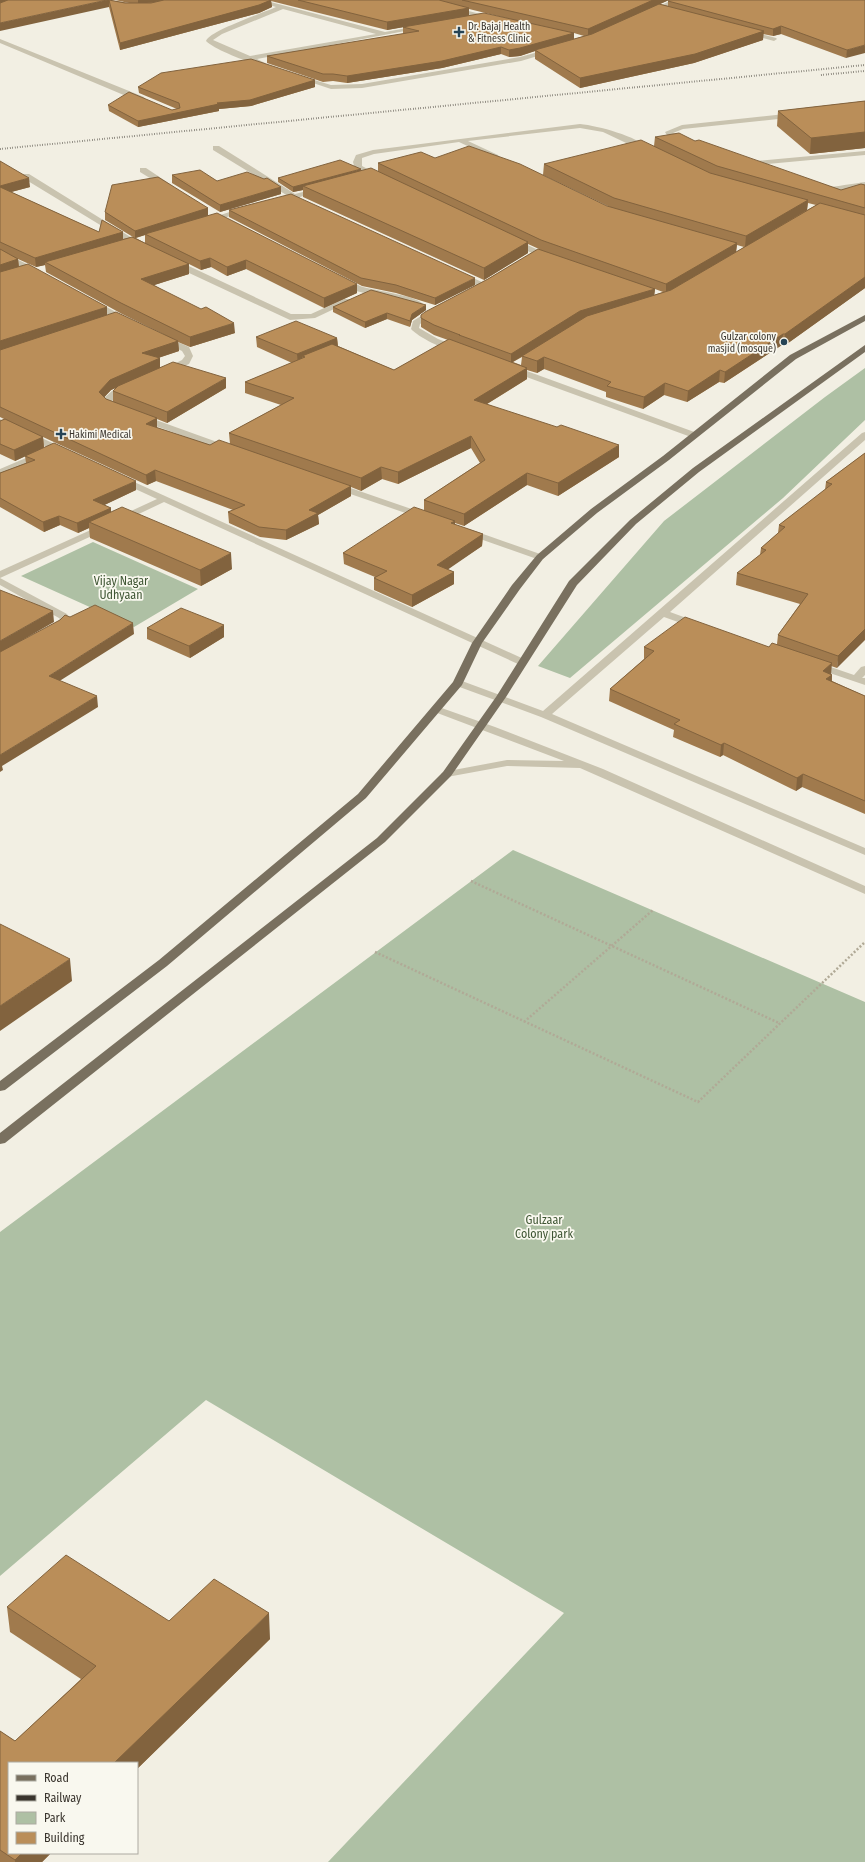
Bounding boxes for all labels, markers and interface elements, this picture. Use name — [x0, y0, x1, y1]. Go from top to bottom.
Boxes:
place label: Dr. Bajaj Health & Fitness Clinic — [468, 21, 531, 45]
marker: Dr. Bajaj Health & Fitness Clinic — [453, 26, 465, 38]
place label: Gulzar colony masjid (mosque) — [708, 331, 777, 355]
marker: Gulzar colony masjid (mosque) — [779, 337, 789, 347]
marker: Hakimi Medical — [56, 429, 66, 439]
place label: Hakimi Medical — [69, 429, 132, 441]
park label: Vijay Nagar Udhyaan — [94, 574, 149, 602]
park label: Gulzaar Colony park — [515, 1213, 573, 1241]
legend — [8, 1762, 138, 1854]
text: Road — [44, 1771, 69, 1785]
text: Railway — [44, 1791, 82, 1805]
text: Park — [44, 1811, 66, 1825]
text: Building — [44, 1831, 85, 1845]

